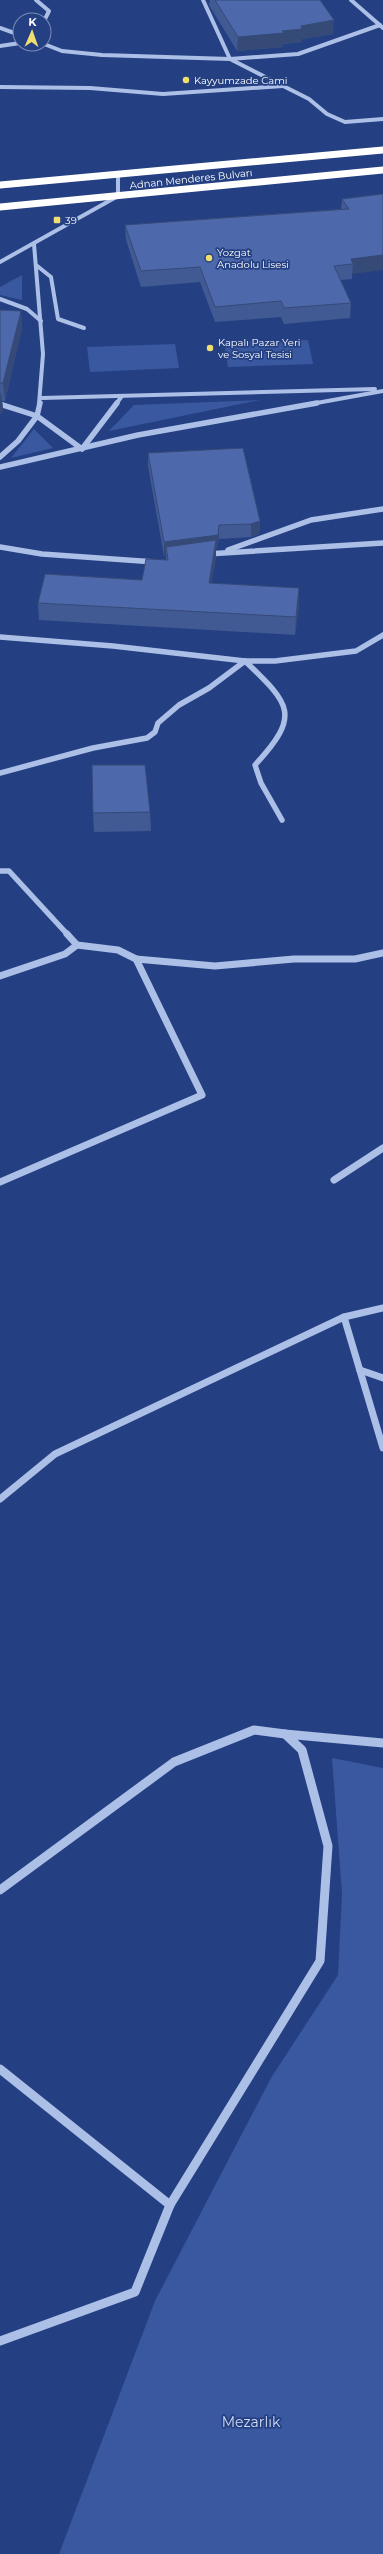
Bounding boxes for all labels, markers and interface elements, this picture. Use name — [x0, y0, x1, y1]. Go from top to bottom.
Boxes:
north arrow — [12, 12, 52, 52]
text: K — [28, 15, 38, 29]
place label: Kayyumzade Cami — [194, 74, 287, 87]
marker: Kayyumzade Cami — [181, 75, 191, 85]
street label: Adnan Menderes Bulvarı — [129, 166, 253, 192]
place label: 39 — [65, 214, 77, 227]
marker: 39 — [52, 215, 62, 225]
place label: Yozgat Anadolu Lisesi — [217, 246, 289, 271]
marker: Yozgat Anadolu Lisesi — [204, 253, 214, 263]
place label: Kapalı Pazar Yeri ve Sosyal Tesisi — [218, 336, 301, 361]
marker: Kapalı Pazar Yeri ve Sosyal Tesisi — [205, 343, 215, 353]
park label: Mezarlık — [222, 2413, 281, 2431]

